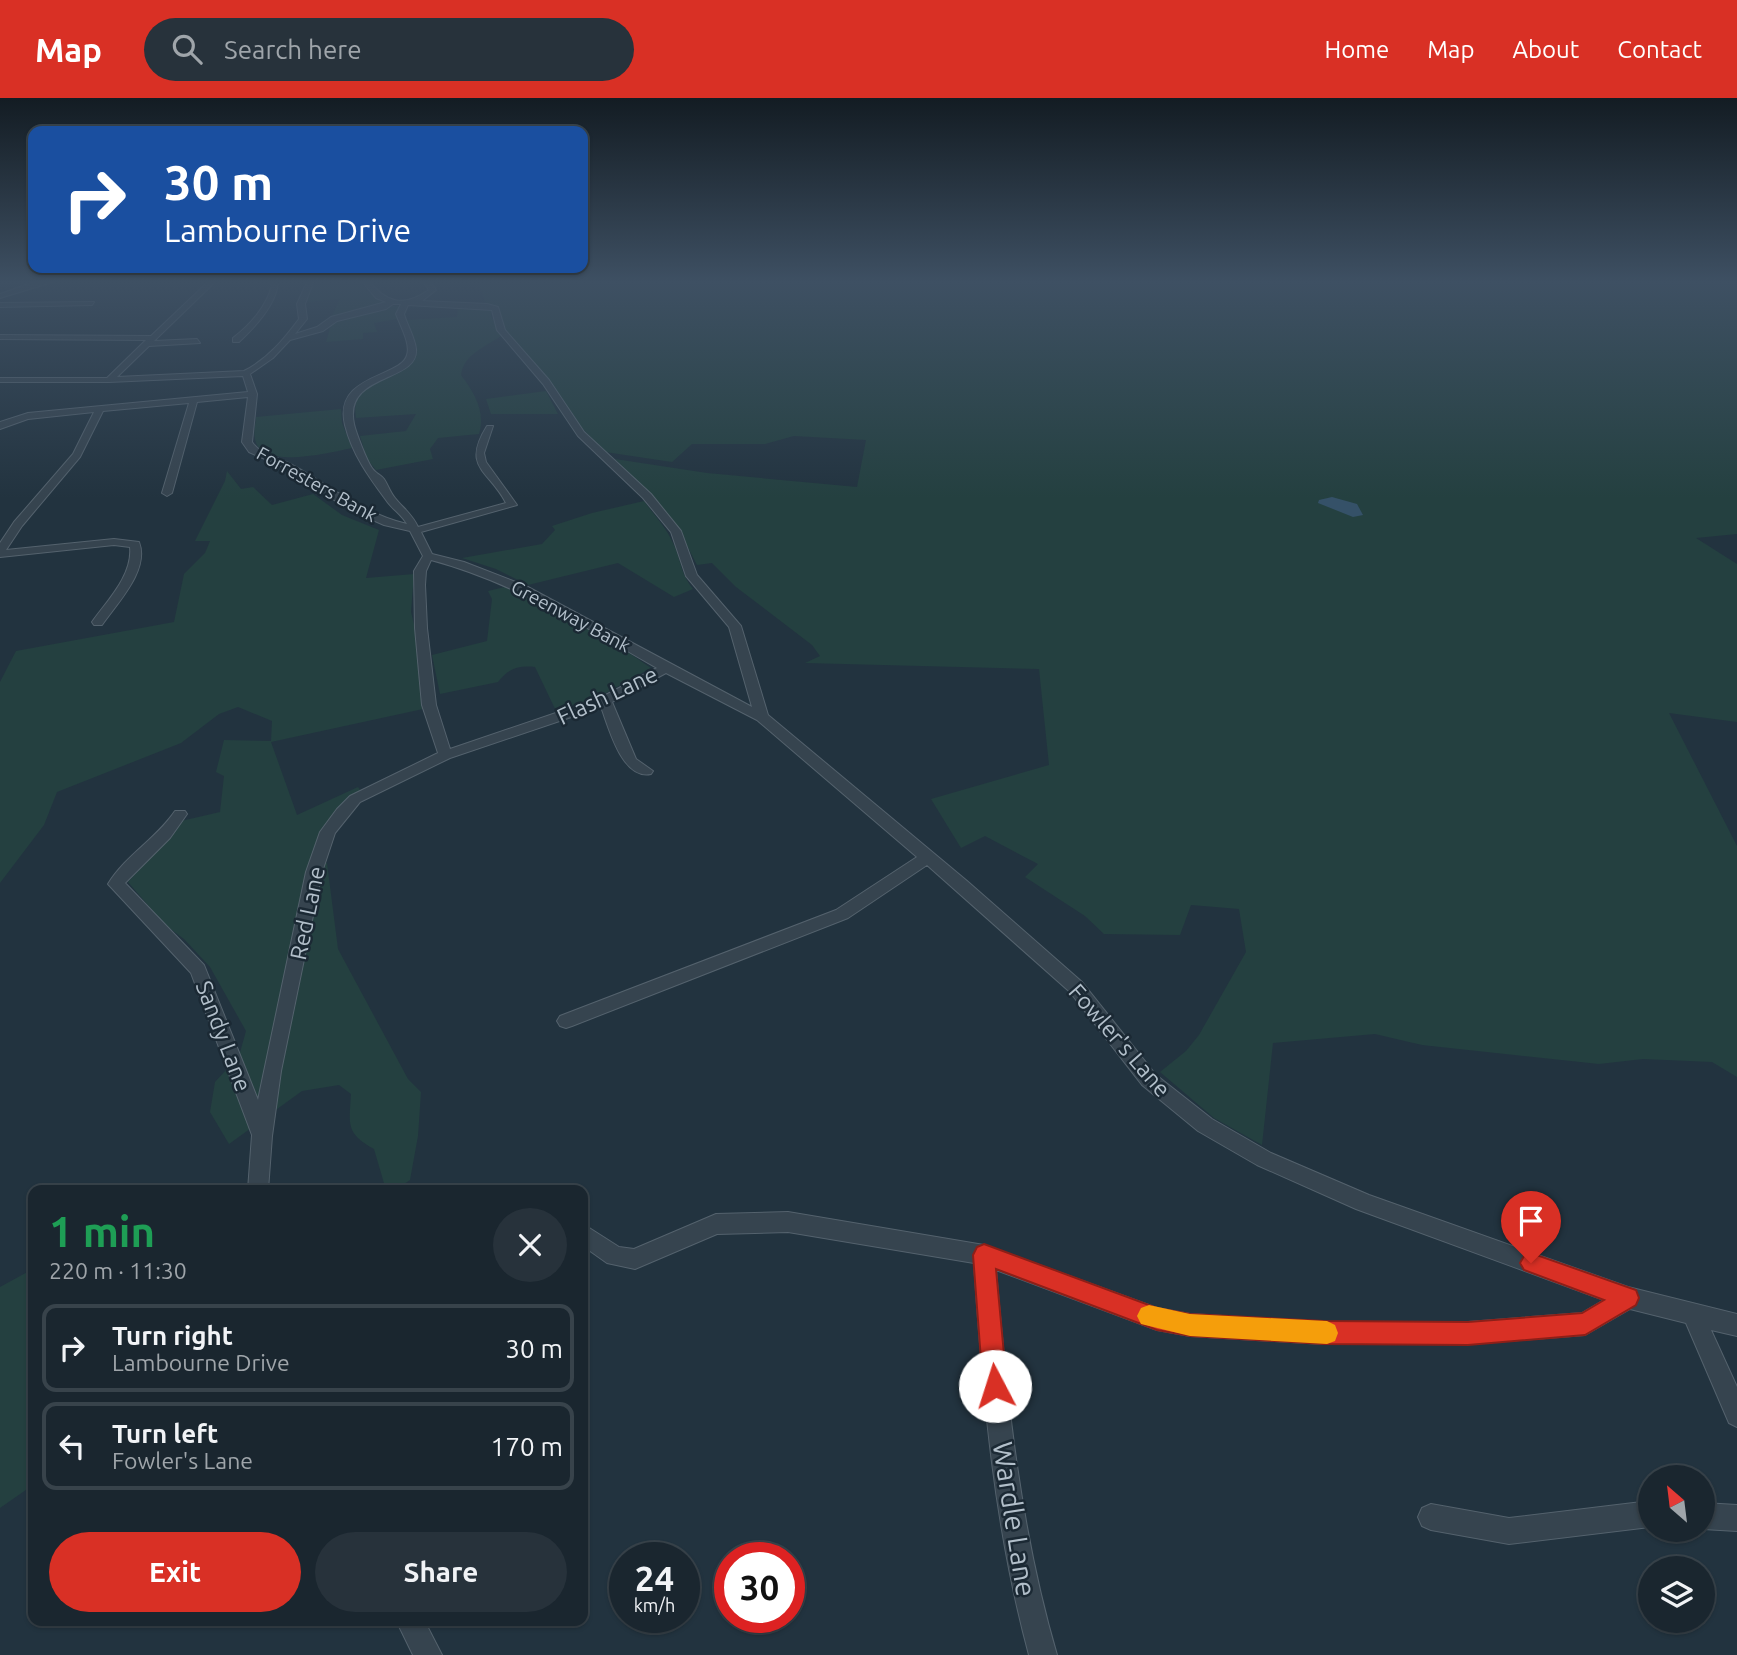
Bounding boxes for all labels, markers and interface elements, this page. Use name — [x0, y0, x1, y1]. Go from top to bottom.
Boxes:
search box — [144, 18, 634, 81]
icon: search — [168, 30, 206, 68]
text: Map — [35, 31, 102, 68]
text: Search here — [224, 35, 362, 64]
text: Home — [1324, 36, 1389, 63]
text: Map — [1427, 36, 1474, 63]
text: About — [1512, 36, 1579, 63]
text: Contact — [1617, 36, 1702, 63]
icon: right — [49, 154, 140, 245]
text: 30 m — [164, 154, 273, 209]
text: Lambourne Drive — [164, 212, 411, 248]
street label: Forresters Bank — [253, 442, 381, 526]
street label: Greenway Bank — [508, 575, 635, 657]
street label: Flash Lane — [553, 661, 661, 729]
street label: Red Lane — [285, 864, 329, 962]
street label: Sandy Lane — [192, 977, 256, 1095]
street label: Fowler's Lane — [1064, 979, 1176, 1101]
pin — [1501, 1191, 1561, 1263]
icon: arrive — [1512, 1202, 1550, 1240]
text: 1 min — [49, 1208, 155, 1255]
button: close — [493, 1208, 567, 1282]
text: 220 m · 11:30 — [49, 1258, 187, 1283]
text: Turn right — [112, 1321, 233, 1350]
icon: right — [53, 1329, 91, 1367]
text: 30 m — [505, 1334, 563, 1363]
position arrow — [958, 1349, 1032, 1423]
text: Lambourne Drive — [112, 1350, 290, 1375]
text: Turn left — [112, 1419, 218, 1448]
icon: left — [53, 1427, 91, 1465]
text: 170 m — [491, 1432, 563, 1461]
street label: Wardle Lane — [987, 1440, 1043, 1598]
text: Fowler's Lane — [112, 1448, 253, 1473]
north arrow — [1638, 1465, 1715, 1542]
map controls — [1638, 1465, 1715, 1633]
button: Exit — [49, 1532, 301, 1612]
button: Share — [315, 1532, 567, 1612]
speed limit sign: 30 — [714, 1542, 805, 1633]
button: layers — [1638, 1556, 1715, 1633]
text: 24 — [635, 1558, 674, 1598]
text: km/h — [634, 1595, 675, 1615]

